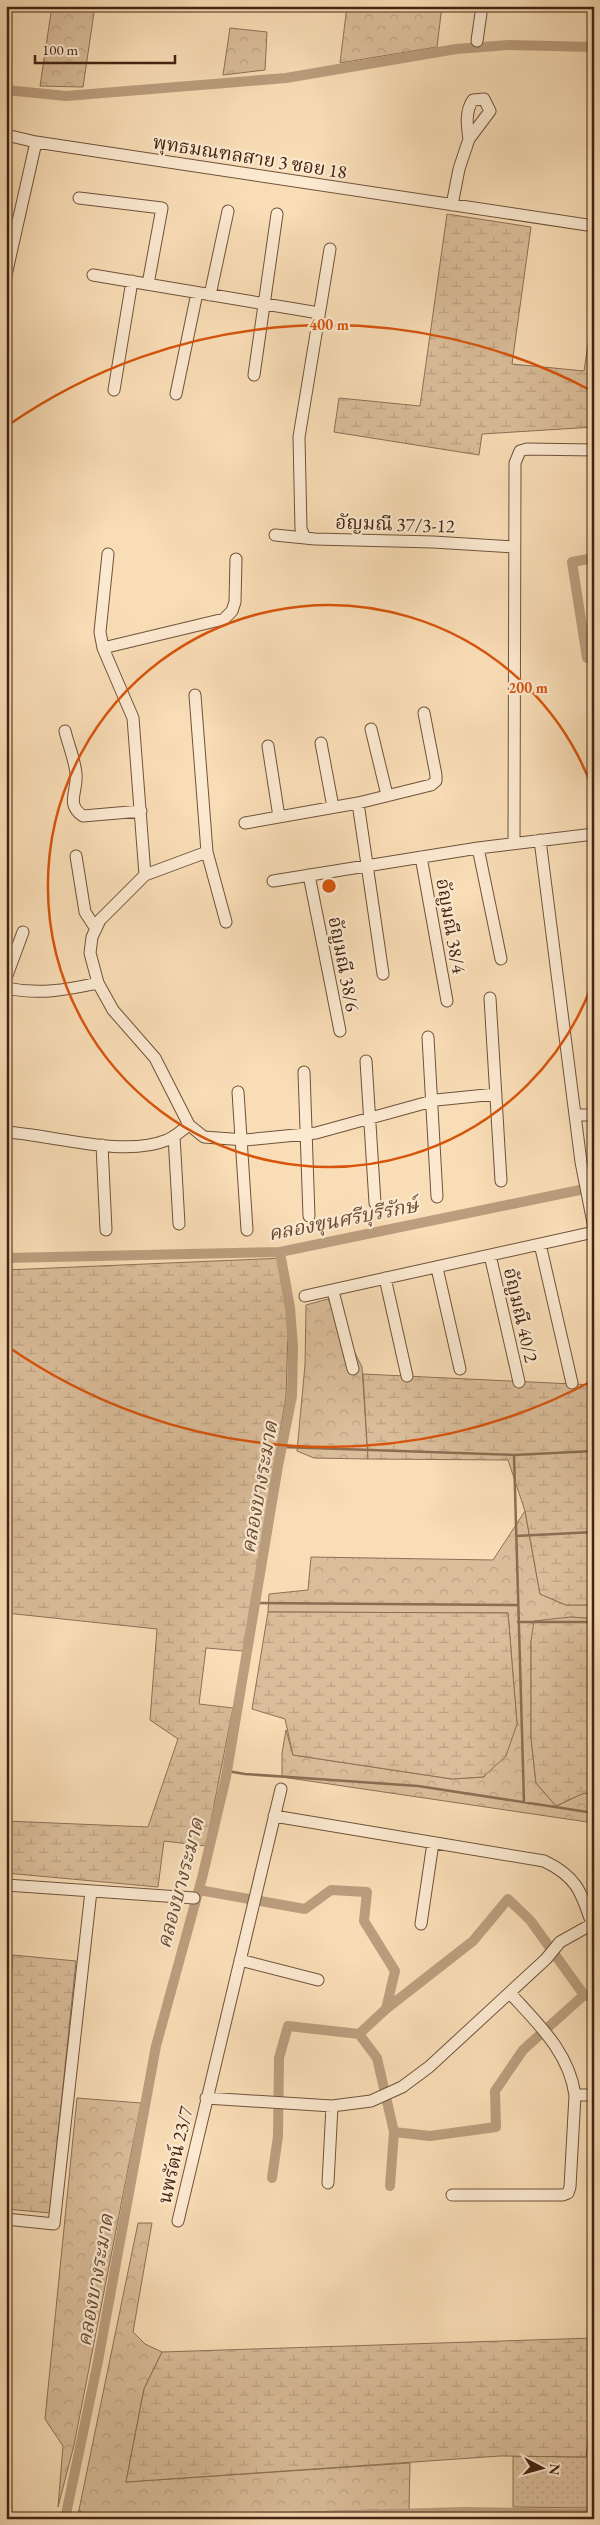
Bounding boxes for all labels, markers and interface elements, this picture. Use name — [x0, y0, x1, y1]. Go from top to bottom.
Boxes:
scale bar — [35, 32, 175, 64]
text: 100 m — [42, 40, 79, 59]
street label: พุทธมณฑลสาย 3 ซอย 18 — [151, 129, 349, 185]
text: 400 m — [309, 315, 349, 334]
street label: อัญมณี 37/3-12 — [335, 509, 455, 539]
text: 200 m — [508, 678, 548, 697]
street label: อัญมณี 38/4 — [430, 876, 472, 976]
centre of rings — [320, 877, 338, 895]
street label: อัญมณี 38/6 — [323, 914, 365, 1014]
water label: คลองขุนศรีบุรีรักษ์ — [266, 1191, 423, 1246]
street label: อัญมณี 40/2 — [498, 1265, 544, 1365]
water label: คลองบางระมาด — [235, 1418, 284, 1555]
water label: คลองบางระมาด — [150, 1814, 210, 1951]
street label: นพรัตน์ 23/7 — [152, 2103, 199, 2206]
water label: คลองบางระมาด — [71, 2211, 120, 2348]
north arrow — [518, 2442, 568, 2492]
text: N — [545, 2463, 564, 2477]

